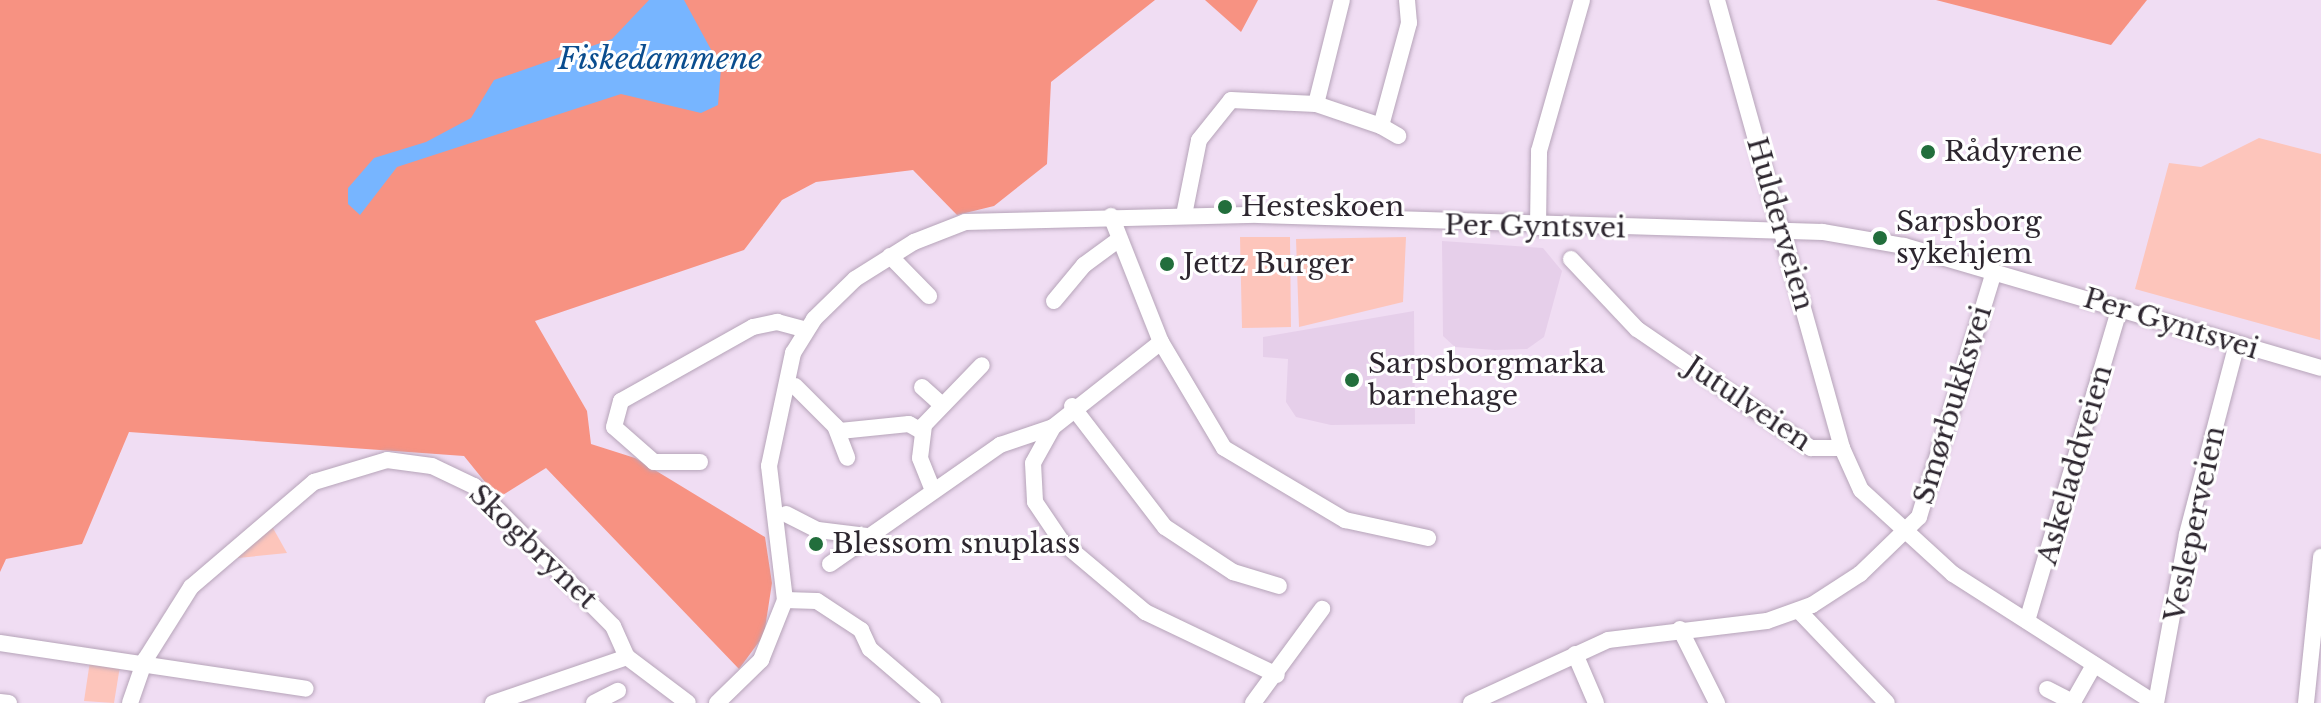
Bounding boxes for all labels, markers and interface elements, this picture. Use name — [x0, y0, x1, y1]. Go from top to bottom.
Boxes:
water label: Fiskedammene — [558, 41, 762, 77]
street label: Hulderveien — [1739, 133, 1821, 315]
place label: Rådyrene — [1944, 135, 2083, 169]
marker: Rådyrene — [1919, 143, 1937, 161]
place label: Hesteskoen — [1241, 190, 1404, 224]
marker: Hesteskoen — [1216, 198, 1234, 216]
place label: Sarpsborg sykehjem — [1896, 205, 2041, 271]
street label: Per Gyntsvei — [1444, 209, 1626, 245]
marker: Sarpsborg sykehjem — [1871, 229, 1889, 247]
place label: Jettz Burger — [1183, 247, 1354, 281]
marker: Jettz Burger — [1158, 255, 1176, 273]
street label: Per Gyntsvei — [2079, 281, 2263, 367]
street label: Smørbukksvei — [1907, 302, 1999, 508]
place label: Sarpsborgmarka barnehage — [1368, 347, 1605, 413]
street label: Jutulveien — [1679, 350, 1817, 458]
street label: Askeladdveien — [2030, 361, 2120, 569]
marker: Sarpsborgmarka barnehage — [1343, 371, 1361, 389]
street label: Vesleperveien — [2158, 423, 2232, 625]
street label: Skogbrynet — [462, 478, 604, 616]
place label: Blessom snuplass — [832, 527, 1080, 561]
marker: Blessom snuplass — [807, 535, 825, 553]

